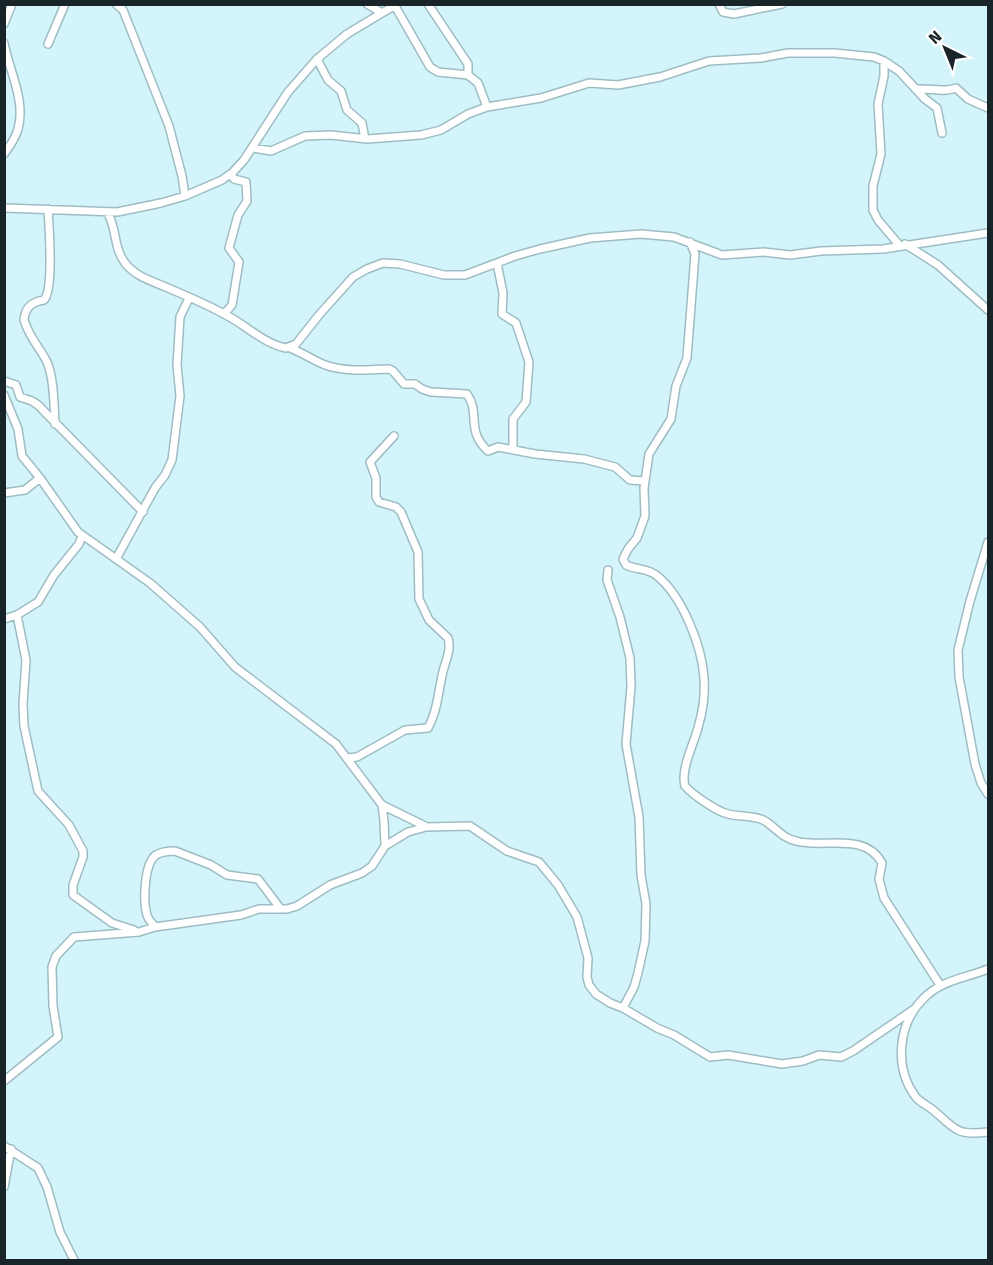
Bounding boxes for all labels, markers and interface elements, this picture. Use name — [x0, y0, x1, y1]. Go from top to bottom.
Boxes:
north arrow — [915, 18, 975, 78]
text: N — [925, 27, 945, 48]

